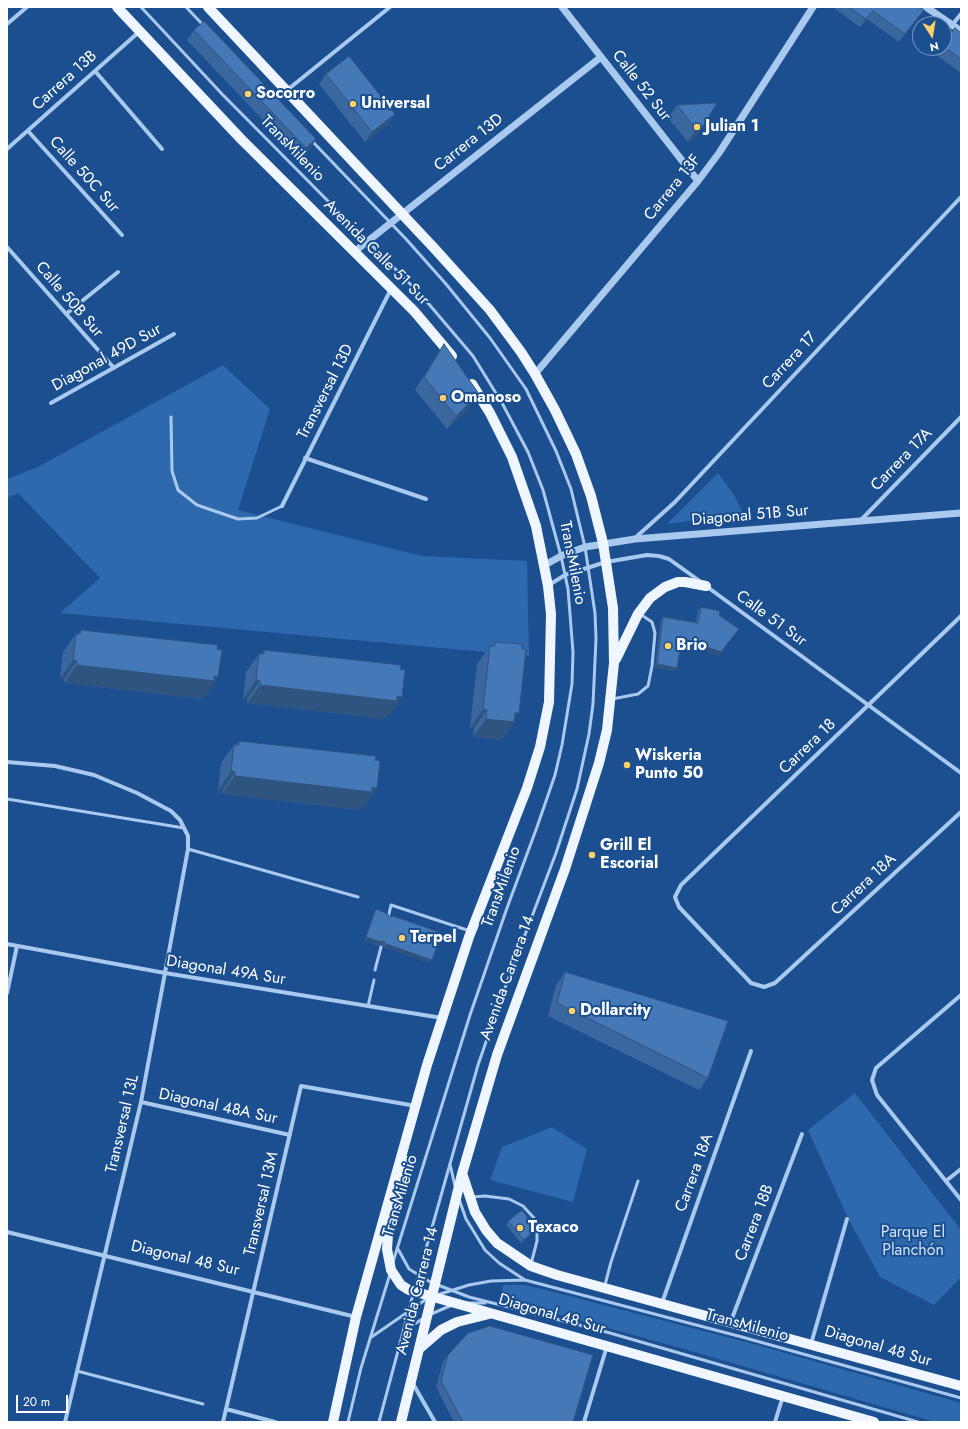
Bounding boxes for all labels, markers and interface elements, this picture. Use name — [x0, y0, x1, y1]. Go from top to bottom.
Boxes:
north arrow — [912, 16, 952, 56]
text: N — [928, 38, 940, 55]
street label: Carrera 13B — [29, 47, 101, 115]
street label: Calle 52 Sur — [607, 47, 675, 125]
place label: Socorro — [256, 84, 315, 104]
marker: Socorro — [243, 89, 253, 99]
place label: Universal — [361, 94, 430, 114]
marker: Universal — [348, 99, 358, 109]
street label: Carrera 13D — [431, 110, 507, 176]
street label: TransMilenio — [256, 112, 328, 186]
place label: Julian 1 — [705, 117, 759, 137]
marker: Julian 1 — [692, 122, 702, 132]
street label: Calle 50C Sur — [45, 133, 123, 217]
street label: Carrera 13F — [641, 151, 705, 225]
street label: Avenida Calle 51 Sur — [319, 196, 433, 310]
street label: Calle 50B Sur — [31, 258, 107, 342]
street label: Diagonal 49D Sur — [49, 320, 165, 396]
street label: Carrera 17 — [759, 328, 821, 394]
street label: Transversal 13D — [294, 341, 358, 443]
place label: Omanoso — [451, 388, 521, 408]
marker: Omanoso — [438, 393, 448, 403]
street label: Carrera 17A — [867, 424, 937, 496]
street label: Diagonal 51B Sur — [690, 501, 810, 531]
street label: TransMilenio — [555, 520, 589, 606]
street label: Calle 51 Sur — [732, 587, 810, 651]
place label: Brio — [676, 636, 707, 656]
marker: Brio — [663, 641, 673, 651]
street label: Carrera 18 — [776, 715, 840, 779]
place label: Wiskeria Punto 50 — [635, 746, 703, 784]
marker: Wiskeria Punto 50 — [622, 760, 632, 770]
place label: Grill El Escorial — [600, 836, 658, 874]
street label: TransMilenio — [479, 844, 525, 930]
marker: Grill El Escorial — [587, 850, 597, 860]
street label: Carrera 18A — [828, 850, 900, 920]
street label: Avenida Carrera 14 — [477, 913, 539, 1043]
place label: Terpel — [410, 928, 456, 948]
marker: Terpel — [397, 933, 407, 943]
street label: Diagonal 49A Sur — [165, 952, 287, 990]
place label: Dollarcity — [580, 1001, 651, 1021]
marker: Dollarcity — [567, 1006, 577, 1016]
street label: Transversal 13L — [102, 1073, 144, 1175]
street label: Diagonal 48A Sur — [157, 1085, 279, 1129]
street label: Carrera 18A — [672, 1131, 718, 1215]
street label: Transversal 13M — [241, 1150, 283, 1258]
street label: TransMilenio — [379, 1153, 423, 1239]
street label: Carrera 18B — [732, 1182, 778, 1264]
place label: Texaco — [528, 1218, 579, 1238]
marker: Texaco — [515, 1223, 525, 1233]
park label: Parque El Planchón — [881, 1223, 945, 1261]
street label: Avenida Carrera 14 — [393, 1225, 443, 1357]
street label: Diagonal 48 Sur — [129, 1237, 241, 1281]
street label: Diagonal 48 Sur — [496, 1291, 608, 1339]
street label: TransMilenio — [704, 1306, 790, 1346]
street label: Diagonal 48 Sur — [822, 1323, 934, 1371]
scale bar — [18, 1387, 70, 1413]
text: 20 m — [23, 1393, 50, 1411]

